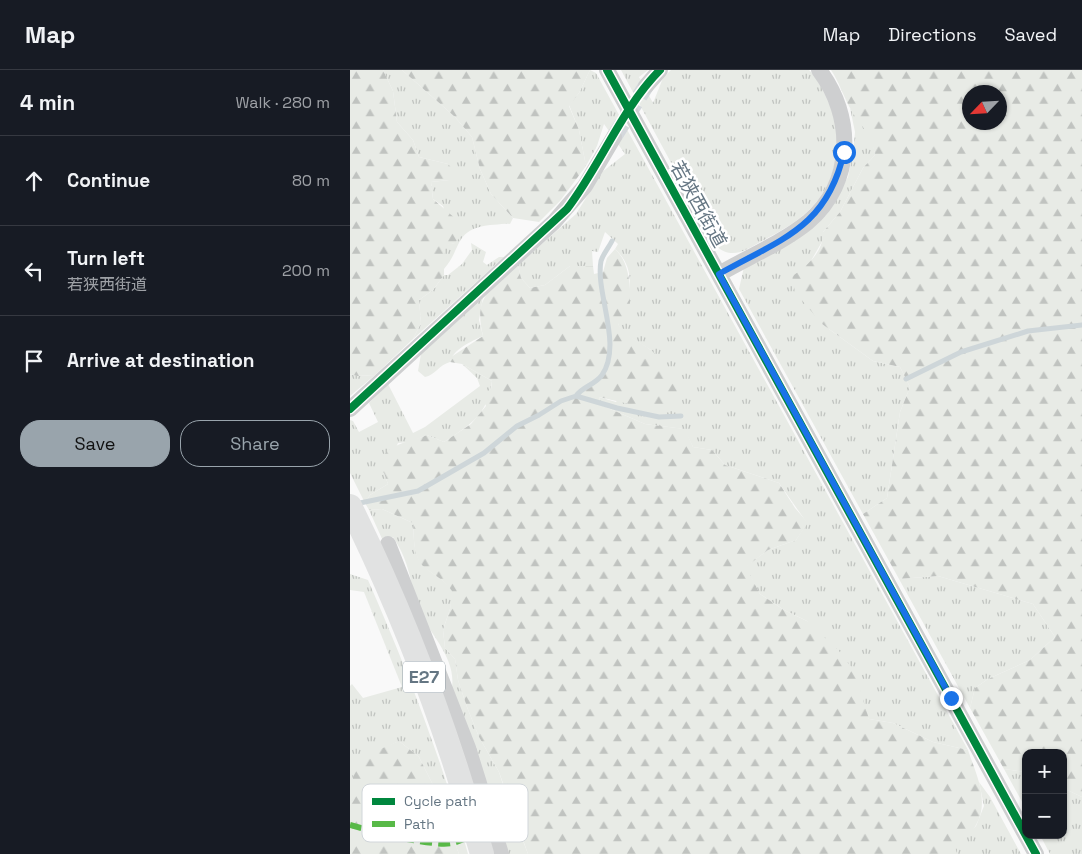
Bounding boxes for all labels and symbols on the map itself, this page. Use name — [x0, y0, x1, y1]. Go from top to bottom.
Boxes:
north arrow — [962, 85, 1007, 130]
route start — [833, 141, 856, 164]
street label: 若狭西街道 — [665, 157, 733, 252]
road number: E27 — [403, 662, 445, 692]
route end — [940, 687, 963, 710]
legend — [362, 784, 528, 842]
text: Cycle path — [404, 792, 477, 810]
text: Path — [404, 815, 435, 833]

